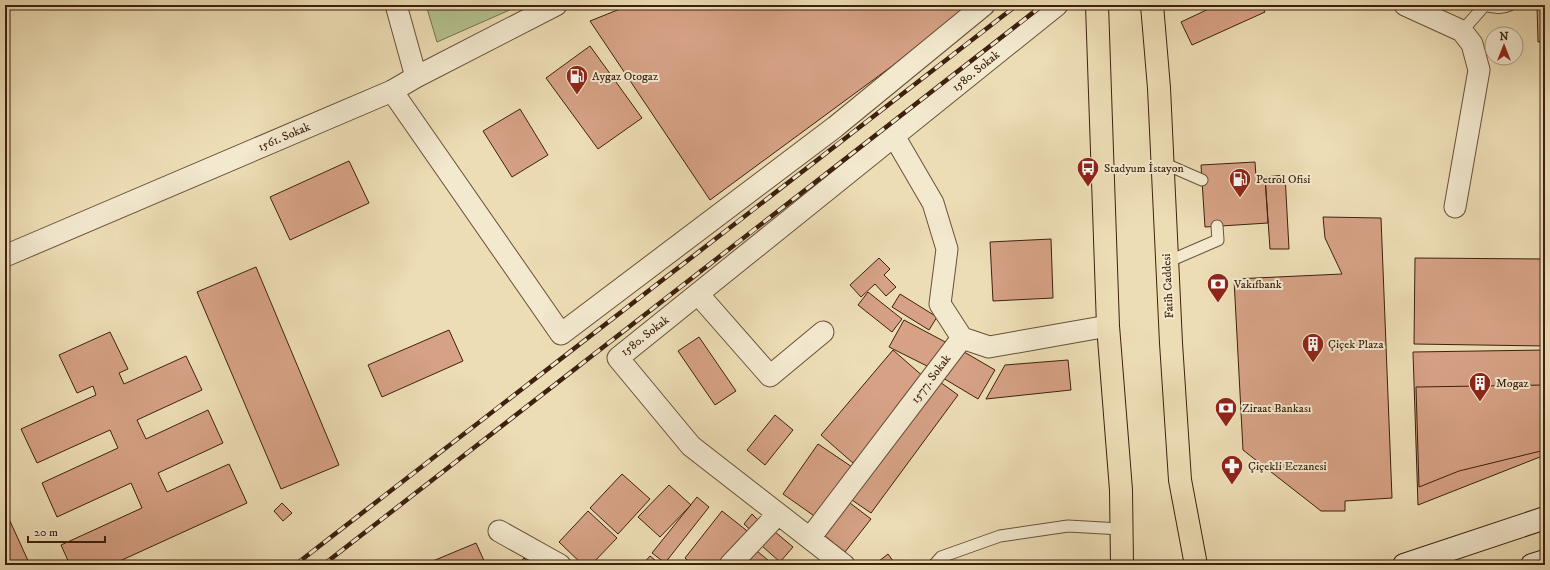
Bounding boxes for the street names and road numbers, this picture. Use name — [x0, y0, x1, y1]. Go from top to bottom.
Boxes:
street label: 1580. Sokak — [949, 47, 1003, 95]
street label: 1561. Sokak — [256, 119, 312, 155]
street label: Fatih Caddesi — [1159, 253, 1177, 319]
street label: 1580. Sokak — [618, 312, 672, 360]
street label: 1577. Sokak — [908, 352, 954, 406]

